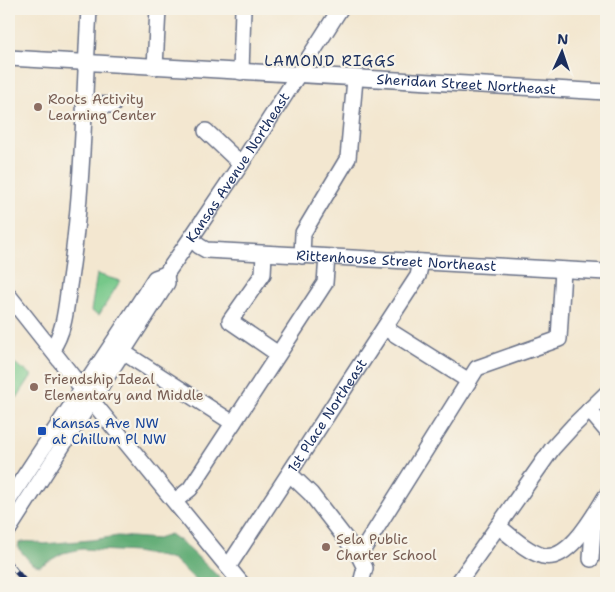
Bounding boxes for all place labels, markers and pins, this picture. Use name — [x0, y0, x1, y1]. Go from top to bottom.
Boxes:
place label: Roots Activity Learning Center — [48, 90, 157, 124]
marker: Roots Activity Learning Center — [32, 101, 44, 113]
place label: Friendship Ideal Elementary and Middle — [44, 370, 204, 404]
marker: Friendship Ideal Elementary and Middle — [28, 381, 40, 393]
place label: Kansas Ave NW at Chillum Pl NW — [52, 414, 167, 448]
marker: Kansas Ave NW at Chillum Pl NW — [36, 425, 48, 437]
place label: Sela Public Charter School — [336, 530, 437, 564]
marker: Sela Public Charter School — [320, 541, 332, 553]

